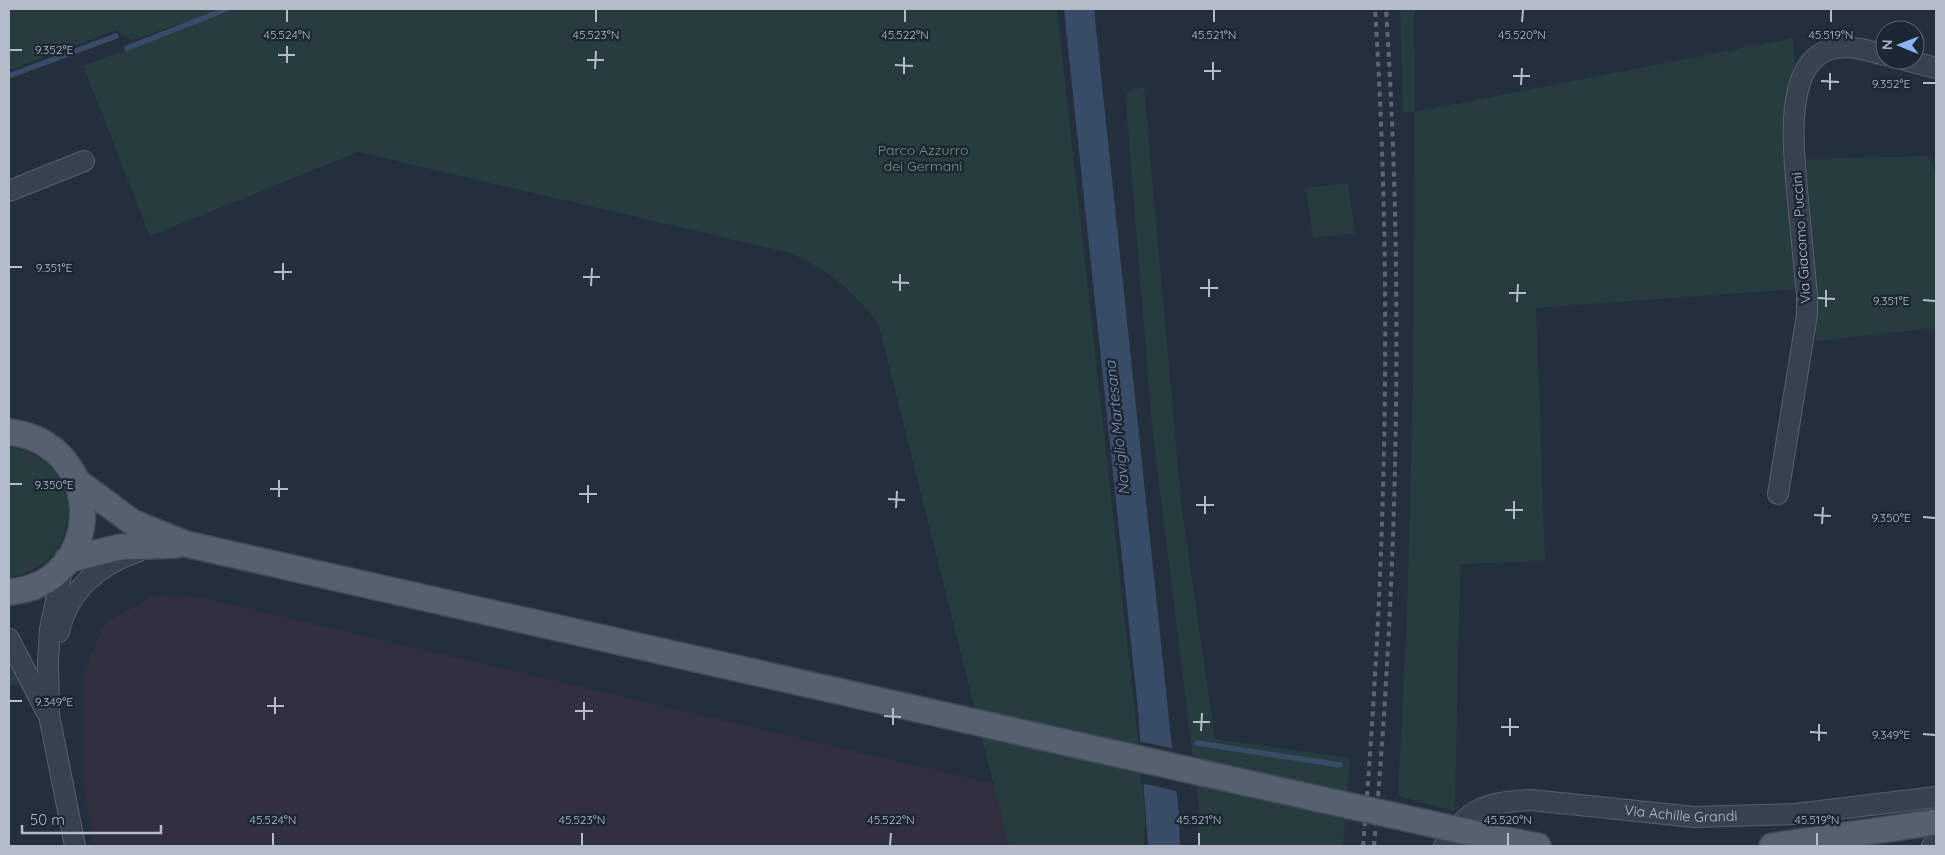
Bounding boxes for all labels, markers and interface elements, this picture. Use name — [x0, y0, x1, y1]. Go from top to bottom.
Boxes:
north arrow — [1875, 20, 1925, 70]
text: 45.524°N — [264, 27, 310, 42]
text: 45.523°N — [572, 27, 620, 42]
text: 45.522°N — [881, 27, 929, 42]
text: 45.521°N — [1191, 27, 1237, 42]
text: 45.520°N — [1498, 27, 1546, 42]
text: 45.519°N — [1808, 27, 1854, 42]
text: N — [1878, 39, 1896, 50]
text: 9.352°E — [35, 42, 74, 57]
text: 9.352°E — [1872, 76, 1911, 91]
park label: Parco Azzurro dei Germani — [878, 141, 968, 175]
street label: Via Giacomo Puccini — [1787, 172, 1815, 304]
text: 9.351°E — [36, 260, 72, 275]
text: 9.351°E — [1873, 293, 1909, 308]
water label: Naviglio Martesana — [1100, 359, 1133, 496]
text: 9.350°E — [34, 477, 74, 492]
text: 9.350°E — [1871, 510, 1911, 525]
text: 9.349°E — [35, 694, 73, 709]
text: 9.349°E — [1872, 727, 1910, 742]
street label: Via Achille Grandi — [1624, 801, 1738, 826]
scale bar — [22, 802, 161, 834]
text: 50 m — [30, 810, 65, 829]
text: 45.524°N — [250, 812, 296, 827]
text: 45.523°N — [558, 812, 606, 827]
text: 45.522°N — [867, 812, 915, 827]
text: 45.521°N — [1176, 812, 1222, 827]
text: 45.520°N — [1484, 812, 1532, 827]
text: 45.519°N — [1794, 812, 1840, 827]

